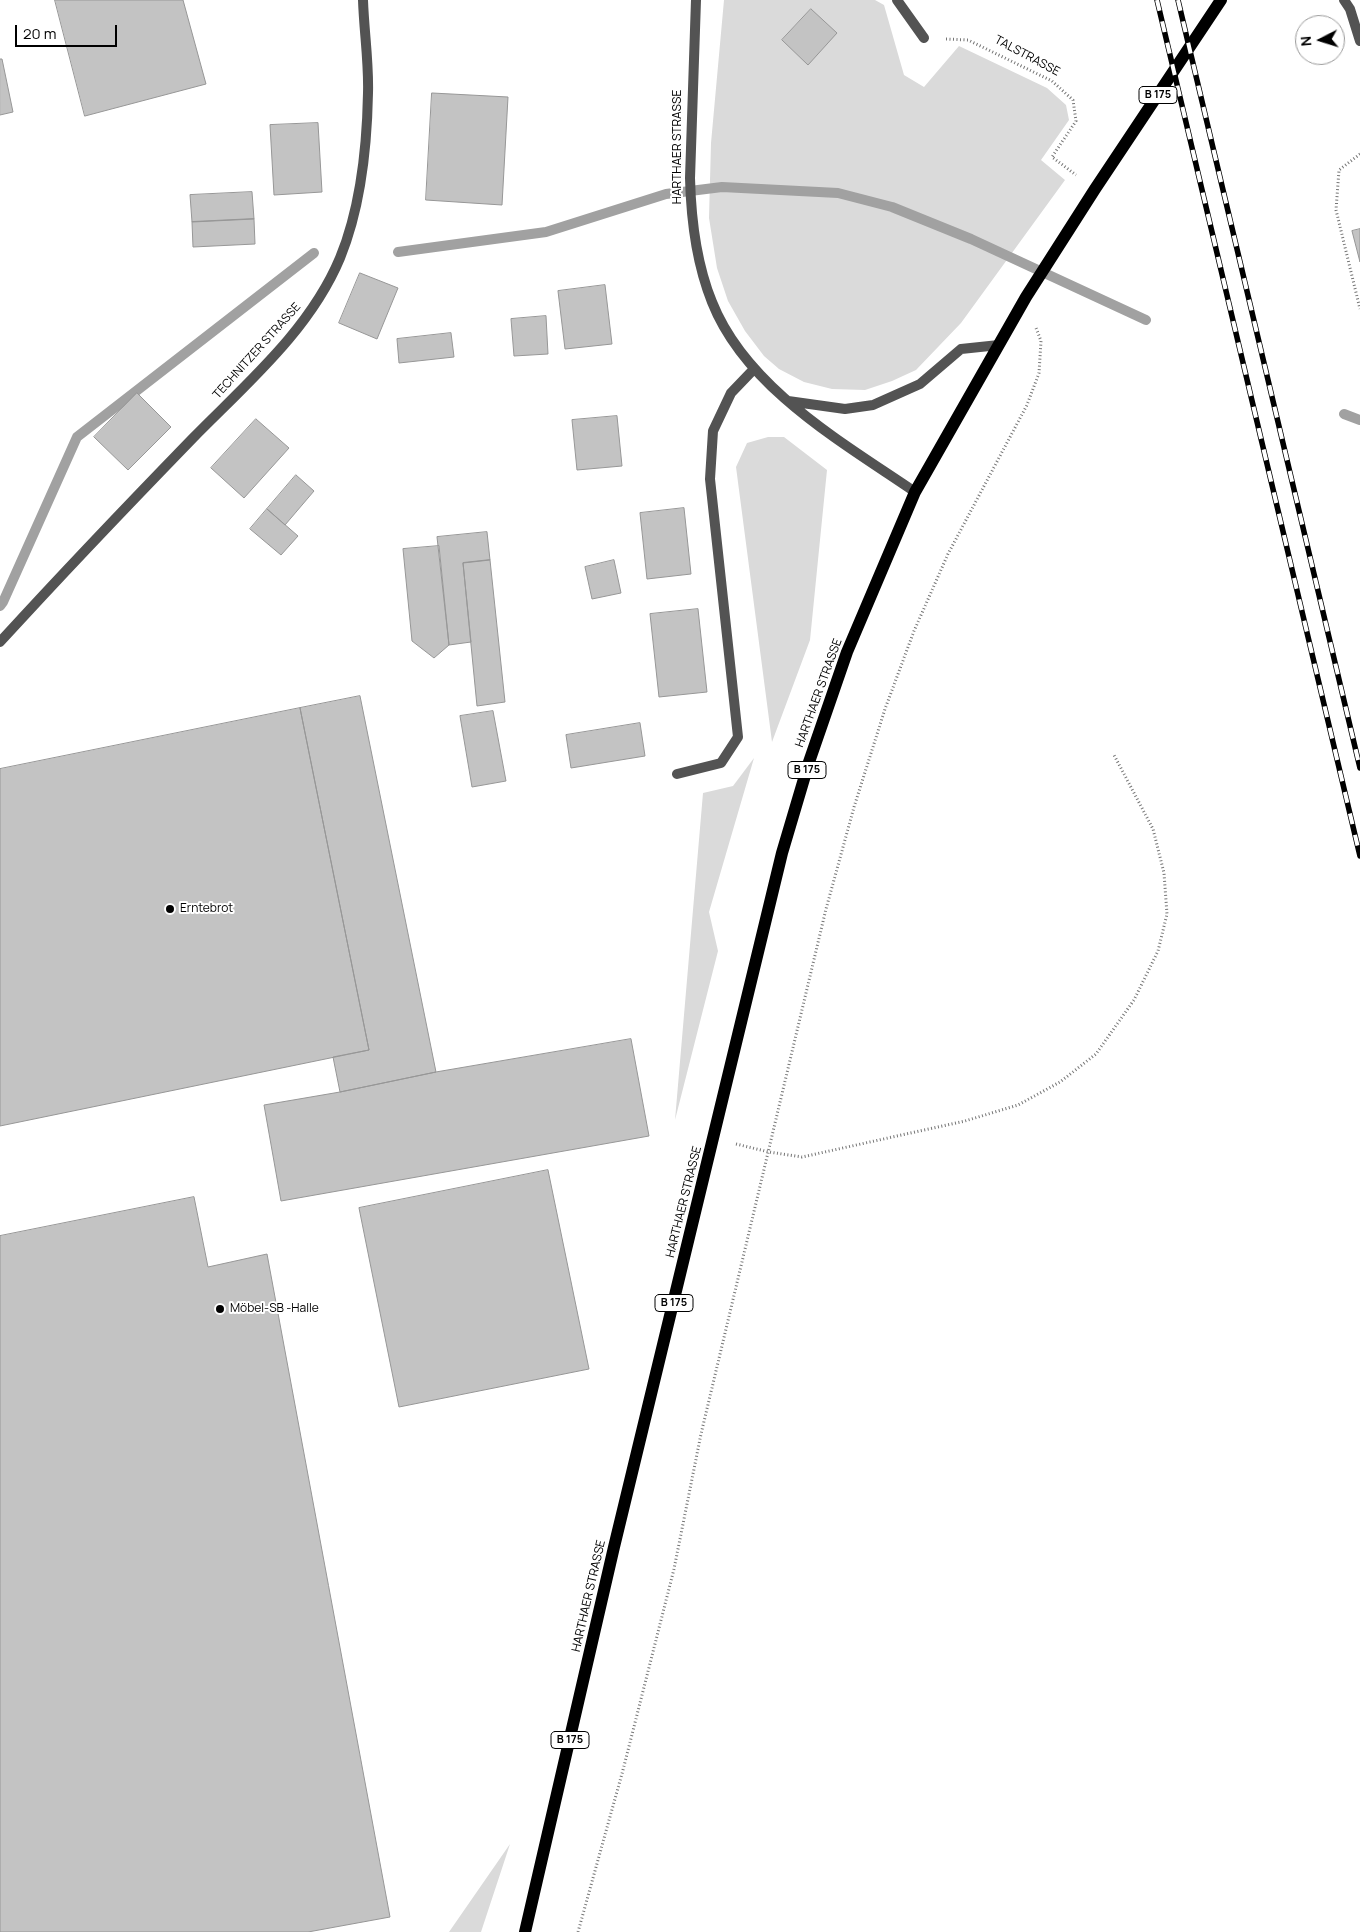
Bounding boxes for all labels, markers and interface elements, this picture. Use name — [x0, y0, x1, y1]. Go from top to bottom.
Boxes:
scale bar — [18, 15, 120, 47]
north arrow — [1295, 15, 1345, 65]
text: 20 m — [23, 23, 56, 44]
street label: TALSTRASSE — [992, 33, 1062, 79]
text: N — [1296, 35, 1315, 47]
road number: B 175 — [1139, 86, 1177, 104]
street label: HARTHAER STRASSE — [671, 90, 685, 204]
street label: TECHNITZER STRASSE — [210, 300, 304, 402]
street label: HARTHAER STRASSE — [793, 637, 845, 749]
road number: B 175 — [788, 762, 826, 778]
place label: Erntebrot — [180, 902, 233, 916]
marker: Erntebrot — [164, 903, 176, 915]
street label: HARTHAER STRASSE — [663, 1145, 705, 1259]
road number: B 175 — [655, 1295, 693, 1312]
place label: Möbel-SB -Halle — [230, 1302, 319, 1316]
marker: Möbel-SB -Halle — [214, 1303, 226, 1315]
street label: HARTHAER STRASSE — [569, 1539, 609, 1653]
road number: B 175 — [551, 1732, 589, 1748]

